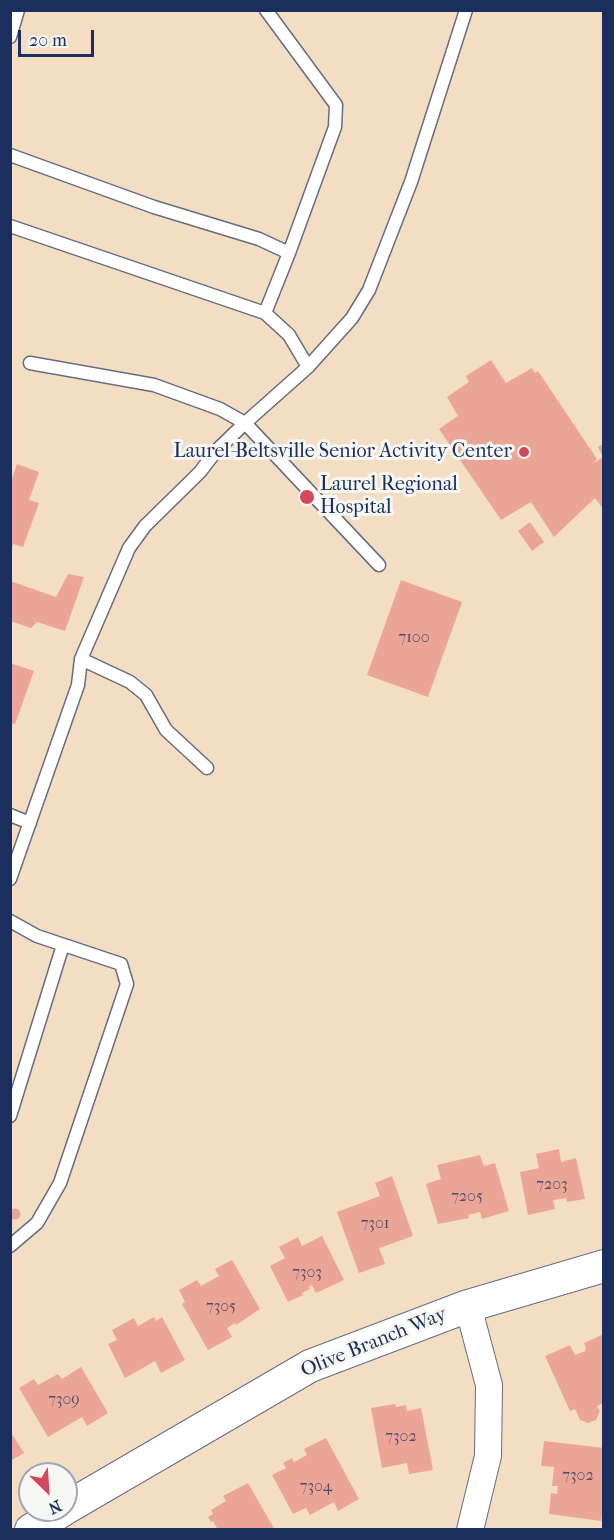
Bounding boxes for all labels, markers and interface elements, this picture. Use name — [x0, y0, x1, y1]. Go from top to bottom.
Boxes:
scale bar — [21, 18, 98, 56]
text: 20 m — [29, 30, 67, 51]
place label: Laurel-Beltsville Senior Activity Center — [174, 440, 512, 464]
marker: Laurel-Beltsville Senior Activity Center — [517, 445, 531, 459]
place label: Laurel Regional Hospital — [320, 473, 458, 520]
marker: Laurel Regional Hospital — [298, 488, 316, 506]
house number: 7100 — [399, 628, 429, 648]
house number: 7203 — [536, 1175, 568, 1195]
house number: 7205 — [451, 1187, 483, 1207]
house number: 7301 — [361, 1214, 389, 1234]
house number: 7303 — [292, 1263, 322, 1283]
house number: 7305 — [206, 1297, 236, 1317]
street label: Olive Branch Way — [298, 1303, 450, 1383]
house number: 7309 — [48, 1390, 80, 1410]
house number: 7302 — [385, 1427, 417, 1447]
north arrow — [18, 1462, 78, 1522]
house number: 7302 — [562, 1466, 594, 1486]
house number: 7304 — [300, 1477, 332, 1497]
text: N — [45, 1496, 64, 1518]

